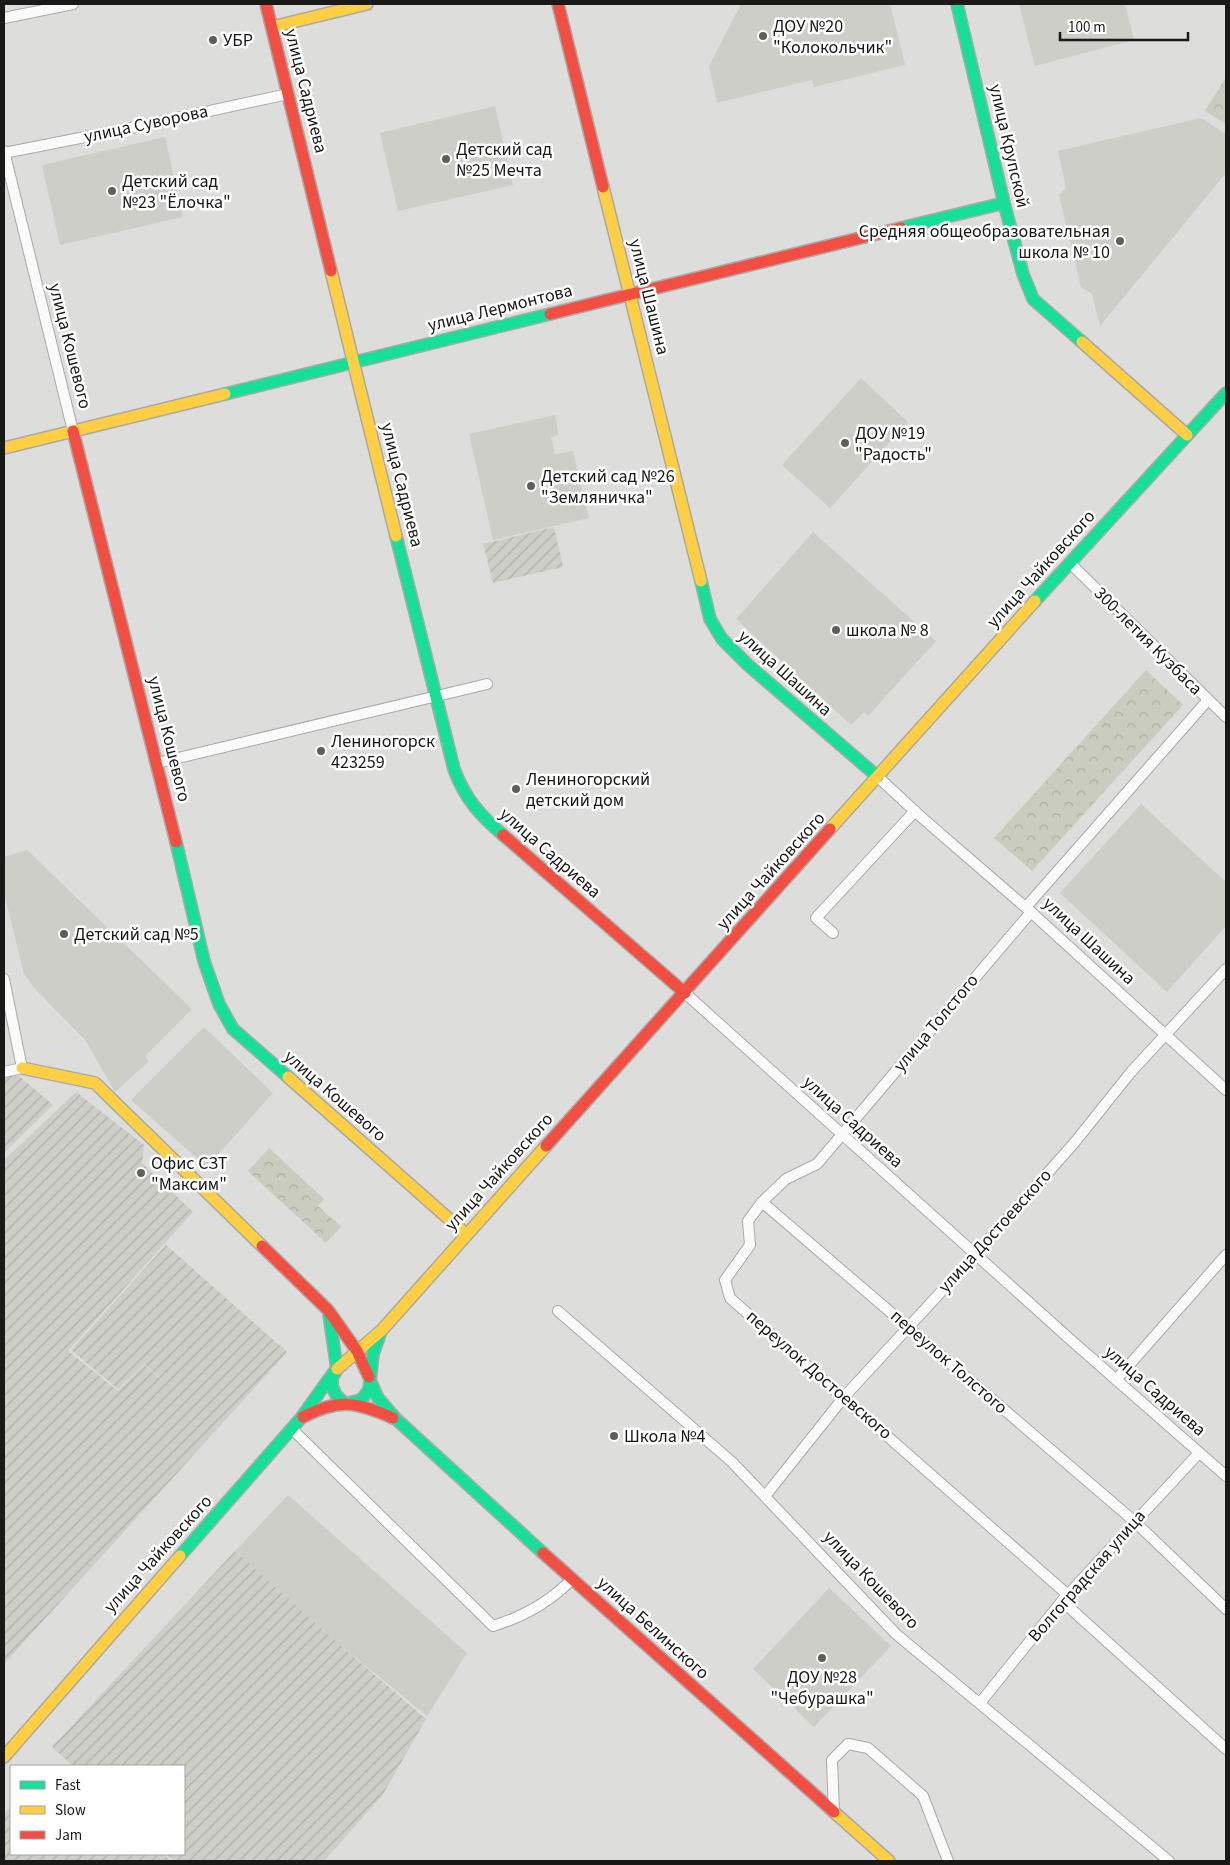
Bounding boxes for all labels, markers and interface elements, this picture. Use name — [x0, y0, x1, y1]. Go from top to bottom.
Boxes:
scale bar — [1060, 10, 1188, 42]
place label: ДОУ №20 "Колокольчик" — [773, 14, 892, 60]
text: 100 m — [1068, 17, 1106, 38]
street label: улица Садриева — [278, 26, 334, 156]
place label: УБР — [223, 28, 253, 53]
marker: ДОУ №20 "Колокольчик" — [757, 30, 769, 42]
marker: УБР — [207, 34, 219, 46]
street label: улица Крупской — [983, 82, 1035, 210]
street label: улица Суворова — [82, 99, 210, 149]
place label: Детский сад №25 Мечта — [456, 137, 553, 183]
marker: Детский сад №25 Мечта — [440, 153, 452, 165]
place label: Детский сад №23 "Ёлочка" — [122, 169, 231, 215]
marker: Детский сад №23 "Ёлочка" — [106, 185, 118, 197]
place label: Средняя общеобразовательная школа № 10 — [859, 219, 1110, 265]
marker: Средняя общеобразовательная школа № 10 — [1114, 235, 1126, 247]
street label: улица Шашина — [623, 236, 675, 358]
street label: улица Лермонтова — [425, 278, 575, 338]
street label: улица Кошевого — [42, 281, 98, 411]
street label: улица Садриева — [374, 420, 430, 550]
place label: ДОУ №19 "Радость" — [855, 421, 932, 467]
marker: ДОУ №19 "Радость" — [839, 437, 851, 449]
place label: Детский сад №26 "Земляничка" — [541, 464, 675, 510]
marker: Детский сад №26 "Земляничка" — [525, 480, 537, 492]
street label: улица Чайковского — [981, 504, 1101, 634]
street label: 300-летия Кузбаса — [1088, 581, 1208, 701]
place label: школа № 8 — [846, 618, 929, 643]
street label: улица Шашина — [733, 624, 837, 722]
marker: школа № 8 — [830, 624, 842, 636]
street label: улица Кошевого — [141, 674, 197, 804]
place label: Лениногорск 423259 — [331, 729, 435, 775]
marker: Лениногорск 423259 — [315, 745, 327, 757]
place label: Лениногорский детский дом — [526, 767, 650, 813]
marker: Лениногорский детский дом — [510, 783, 522, 795]
street label: улица Садриева — [494, 802, 606, 904]
street label: улица Чайковского — [711, 806, 831, 936]
street label: улица Шашина — [1037, 891, 1141, 991]
place label: Детский сад №5 — [74, 922, 199, 947]
marker: Детский сад №5 — [58, 928, 70, 940]
street label: улица Толстого — [888, 969, 984, 1077]
street label: улица Кошевого — [278, 1044, 392, 1148]
street label: улица Садриева — [797, 1070, 909, 1174]
street label: улица Чайковского — [439, 1107, 559, 1237]
place label: Офис СЗТ "Максим" — [151, 1151, 228, 1197]
street label: улица Достоевского — [933, 1164, 1057, 1298]
marker: Офис СЗТ "Максим" — [135, 1167, 147, 1179]
street label: переулок Достоевского — [741, 1304, 897, 1446]
street label: переулок Толстого — [885, 1304, 1013, 1420]
street label: улица Садриева — [1099, 1340, 1211, 1442]
place label: Школа №4 — [624, 1424, 705, 1449]
marker: Школа №4 — [608, 1430, 620, 1442]
street label: улица Чайковского — [98, 1489, 218, 1619]
street label: Волгоградская улица — [1022, 1504, 1152, 1648]
street label: улица Кошевого — [817, 1525, 925, 1635]
street label: улица Белинского — [592, 1571, 714, 1685]
marker: ДОУ №28 "Чебурашка" — [816, 1652, 828, 1664]
place label: ДОУ №28 "Чебурашка" — [770, 1665, 874, 1711]
legend — [10, 1765, 185, 1855]
text: Fast — [55, 1775, 81, 1796]
text: Slow — [55, 1800, 86, 1821]
text: Jam — [55, 1825, 82, 1846]

